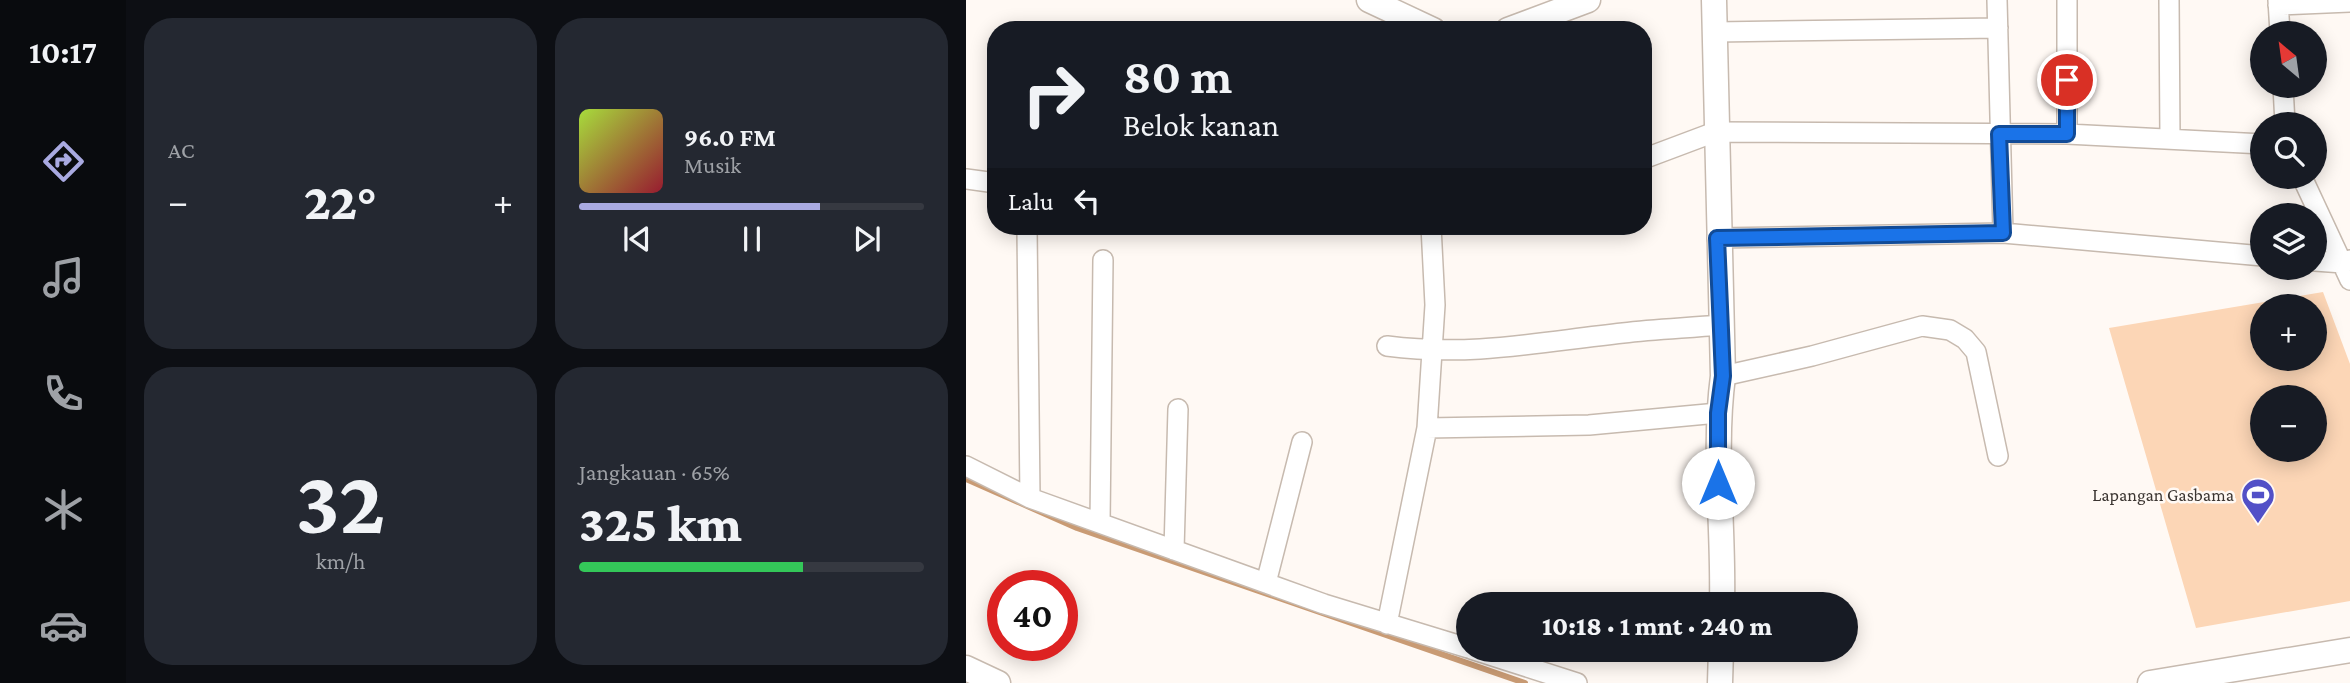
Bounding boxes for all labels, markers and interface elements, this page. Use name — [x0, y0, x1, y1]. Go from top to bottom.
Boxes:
north arrow — [2250, 21, 2328, 98]
map controls — [2250, 21, 2327, 462]
text: 10:17 — [29, 34, 97, 70]
icon: right — [1008, 49, 1099, 140]
text: 80 m — [1123, 49, 1232, 104]
pin — [2037, 50, 2097, 110]
icon: arrive — [2048, 61, 2086, 99]
text: Belok kanan — [1123, 107, 1279, 143]
button: search — [2250, 112, 2327, 189]
text: 96.0 FM — [684, 123, 776, 152]
icon: directions — [39, 137, 88, 186]
text: AC — [168, 137, 195, 163]
text: Musik — [684, 152, 741, 178]
text: 22° — [304, 172, 377, 230]
text: − — [168, 180, 188, 222]
text: + — [493, 180, 513, 222]
icon: left — [1068, 182, 1106, 220]
text: Lalu — [1008, 187, 1054, 216]
button: layers — [2250, 203, 2327, 280]
icon: previous — [618, 220, 656, 258]
icon: pause — [733, 220, 771, 258]
icon: next — [848, 220, 886, 258]
icon: music — [39, 253, 88, 302]
button: + — [2250, 294, 2327, 371]
icon: phone — [39, 369, 88, 418]
button: − — [2250, 385, 2327, 462]
position arrow — [1681, 446, 1755, 520]
text: 32 — [296, 451, 385, 553]
text: Jangkauan · 65% — [579, 459, 730, 485]
sports icon: Lapangan Gasbama — [2239, 476, 2277, 525]
icon: climate — [39, 485, 88, 534]
place label: Lapangan Gasbama — [2092, 485, 2234, 505]
text: 325 km — [579, 494, 742, 552]
text: km/h — [316, 548, 365, 574]
speed limit sign: 40 — [987, 570, 1078, 661]
icon: car — [39, 601, 88, 650]
text: 10:18 · 1 mnt · 240 m — [1542, 612, 1772, 641]

